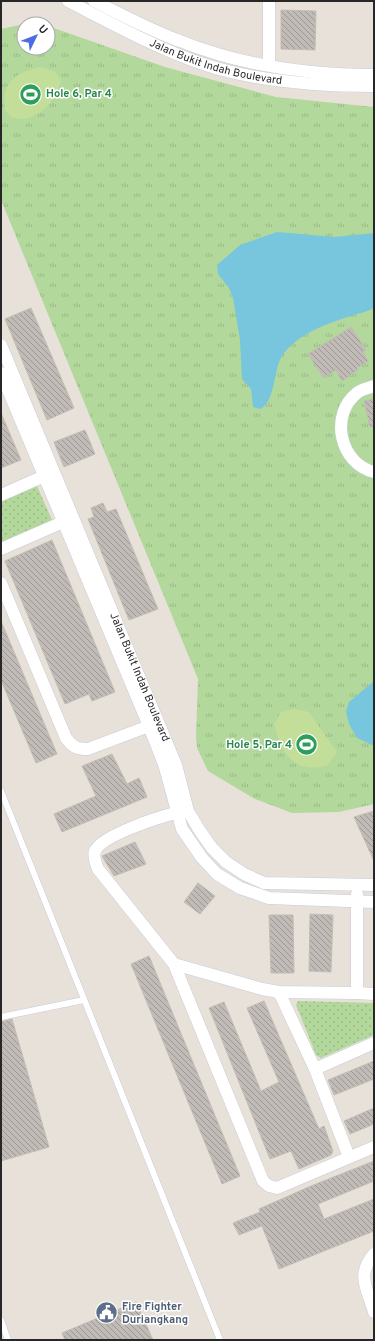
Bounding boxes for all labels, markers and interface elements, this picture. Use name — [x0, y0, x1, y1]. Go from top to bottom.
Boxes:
north arrow — [16, 16, 56, 56]
text: U — [35, 22, 50, 38]
street label: Jalan Bukit Indah Boulevard — [147, 36, 283, 88]
sports icon: Hole 6, Par 4 — [17, 81, 43, 107]
place label: Hole 6, Par 4 — [46, 87, 112, 101]
street label: Jalan Bukit Indah Boulevard — [106, 611, 173, 744]
sports icon: Hole 5, Par 4 — [294, 732, 320, 758]
place label: Hole 5, Par 4 — [226, 738, 292, 752]
public building icon: Fire Fighter Duriangkang — [94, 1300, 120, 1326]
place label: Fire Fighter Duriangkang — [122, 1300, 188, 1327]

